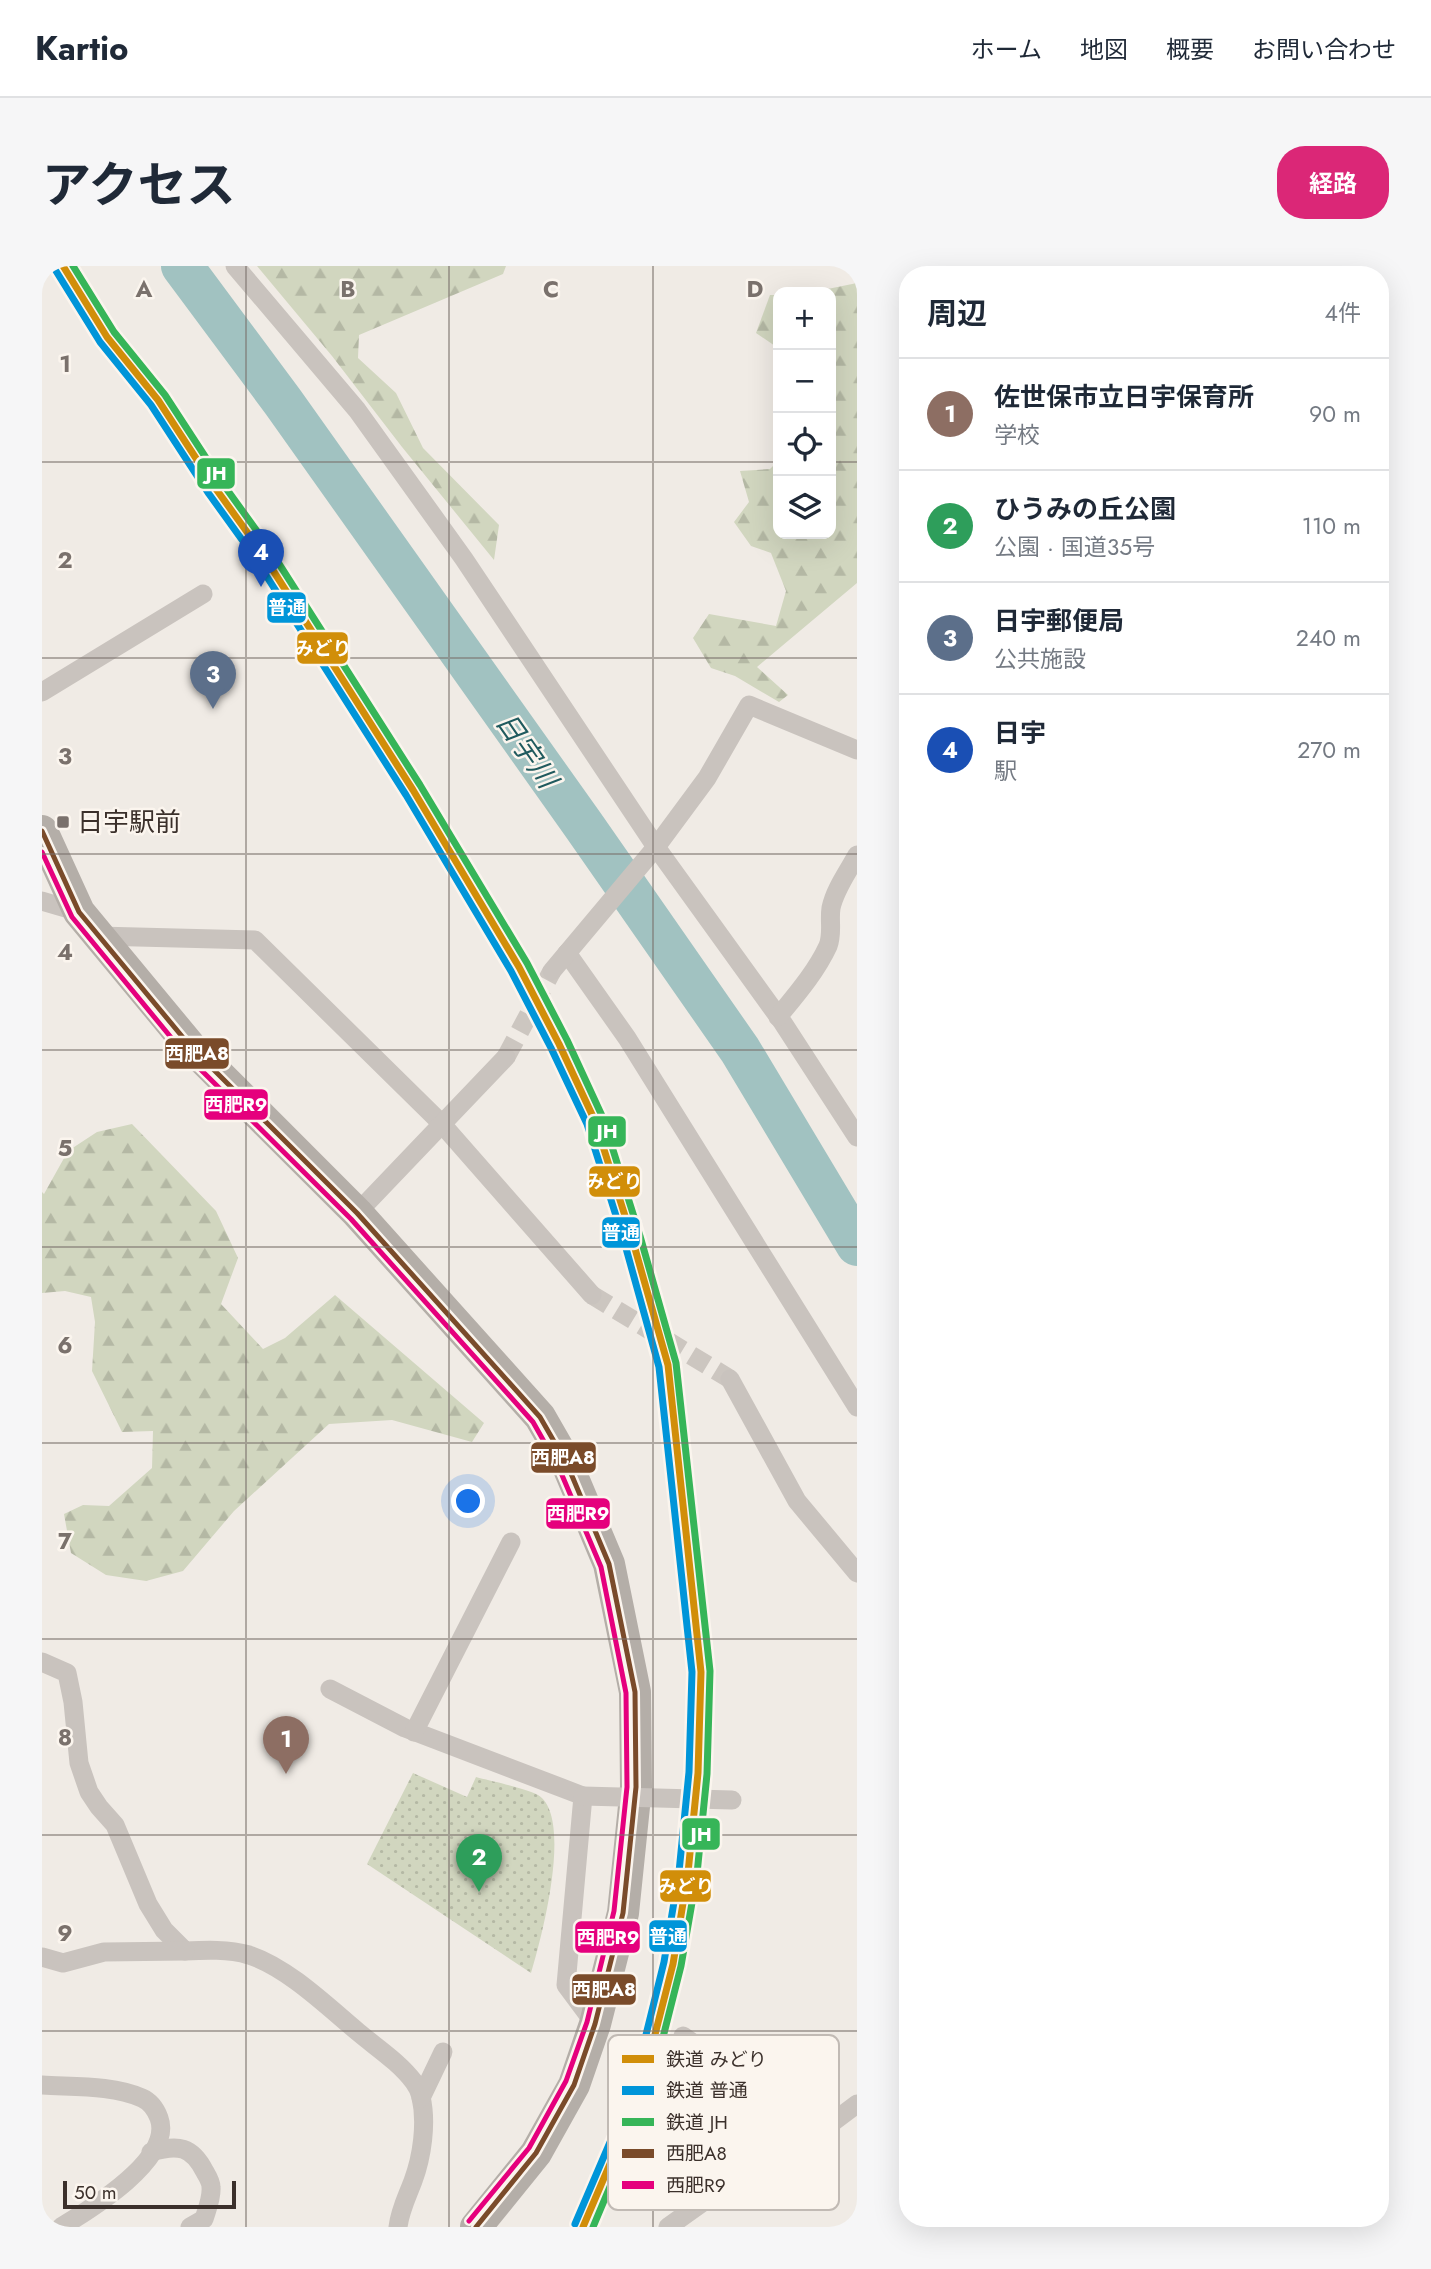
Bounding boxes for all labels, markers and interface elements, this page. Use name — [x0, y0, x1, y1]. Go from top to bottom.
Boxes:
text: Kartio — [35, 25, 129, 72]
text: ホーム — [971, 32, 1042, 67]
text: 地図 — [1080, 32, 1128, 67]
text: 概要 — [1166, 32, 1214, 67]
text: お問い合わせ — [1252, 32, 1396, 67]
button: 経路 — [1277, 146, 1389, 219]
text: アクセス — [42, 150, 236, 220]
text: A — [135, 272, 153, 306]
text: B — [340, 272, 356, 306]
text: C — [543, 272, 559, 306]
text: D — [747, 272, 764, 306]
map controls — [773, 287, 836, 539]
button: + — [773, 287, 836, 350]
text: 周辺 — [927, 292, 987, 335]
text: 4件 — [1325, 296, 1361, 330]
text: 1 — [59, 347, 71, 381]
button: − — [773, 350, 836, 413]
text: 佐世保市立日宇保育所 — [994, 378, 1254, 416]
text: 1 — [944, 397, 956, 431]
text: 90 m — [1309, 397, 1361, 431]
button: locate — [773, 413, 836, 476]
text: 学校 — [994, 418, 1040, 452]
line badge: JH — [196, 457, 236, 490]
text: JH — [201, 460, 227, 487]
button: layers — [773, 476, 836, 539]
text: ひうみの丘公園 — [994, 490, 1176, 528]
text: 2 — [942, 509, 958, 543]
text: 110 m — [1302, 509, 1361, 543]
pin: 4 — [238, 529, 284, 587]
text: 公園 · 国道35号 — [994, 530, 1155, 564]
text: 2 — [57, 543, 73, 577]
line badge: 普通 — [266, 591, 307, 624]
text: 普通 — [268, 594, 306, 621]
text: 日宇郵便局 — [994, 602, 1124, 640]
text: 3 — [943, 621, 957, 655]
text: 240 m — [1296, 621, 1361, 655]
line badge: みどり — [296, 631, 349, 665]
text: みどり — [294, 635, 352, 662]
text: 公共施設 — [994, 642, 1086, 676]
pin: 3 — [190, 651, 236, 709]
water label: 日宇川 — [486, 704, 569, 799]
text: 日宇 — [994, 714, 1046, 752]
text: 4 — [942, 733, 958, 767]
text: 270 m — [1297, 733, 1361, 767]
text: 3 — [58, 739, 72, 773]
text: 駅 — [994, 754, 1017, 788]
place label: 日宇駅前 — [77, 803, 181, 841]
marker: 日宇駅前 — [55, 814, 71, 830]
text: 4 — [57, 935, 73, 969]
line badge: 西肥A8 — [164, 1037, 230, 1070]
text: 西肥A8 — [165, 1040, 229, 1067]
line badge: 西肥R9 — [203, 1088, 269, 1121]
text: 西肥R9 — [204, 1091, 268, 1118]
line badge: JH — [587, 1115, 627, 1148]
text: JH — [592, 1118, 618, 1145]
text: 5 — [58, 1131, 72, 1165]
line badge: みどり — [588, 1165, 641, 1198]
text: みどり — [585, 1168, 643, 1195]
line badge: 普通 — [601, 1216, 641, 1249]
text: 普通 — [602, 1219, 640, 1246]
text: 6 — [57, 1328, 73, 1362]
line badge: 西肥A8 — [530, 1441, 597, 1474]
text: 西肥A8 — [531, 1444, 595, 1471]
your location — [451, 1484, 485, 1518]
line badge: 西肥R9 — [545, 1497, 611, 1530]
text: 西肥R9 — [546, 1500, 610, 1527]
text: 7 — [58, 1524, 72, 1558]
pin: 1 — [263, 1716, 309, 1774]
text: 8 — [58, 1720, 72, 1754]
line badge: JH — [681, 1817, 721, 1851]
text: JH — [686, 1821, 712, 1848]
pin: 2 — [456, 1834, 502, 1892]
line badge: みどり — [659, 1869, 712, 1903]
text: みどり — [657, 1873, 715, 1900]
text: 9 — [57, 1916, 73, 1950]
line badge: 普通 — [648, 1919, 688, 1953]
line badge: 西肥R9 — [574, 1920, 641, 1954]
text: 普通 — [649, 1923, 687, 1950]
text: 西肥R9 — [576, 1924, 640, 1951]
line badge: 西肥A8 — [571, 1973, 637, 2006]
text: 西肥A8 — [572, 1976, 636, 2003]
legend — [608, 2035, 839, 2210]
text: 鉄道 みどり — [666, 2046, 767, 2073]
text: 鉄道 普通 — [666, 2077, 748, 2104]
text: 鉄道 JH — [666, 2109, 728, 2136]
text: 西肥A8 — [666, 2140, 727, 2167]
text: 西肥R9 — [666, 2172, 726, 2199]
scale bar — [63, 2178, 236, 2210]
text: 50 m — [74, 2179, 117, 2206]

